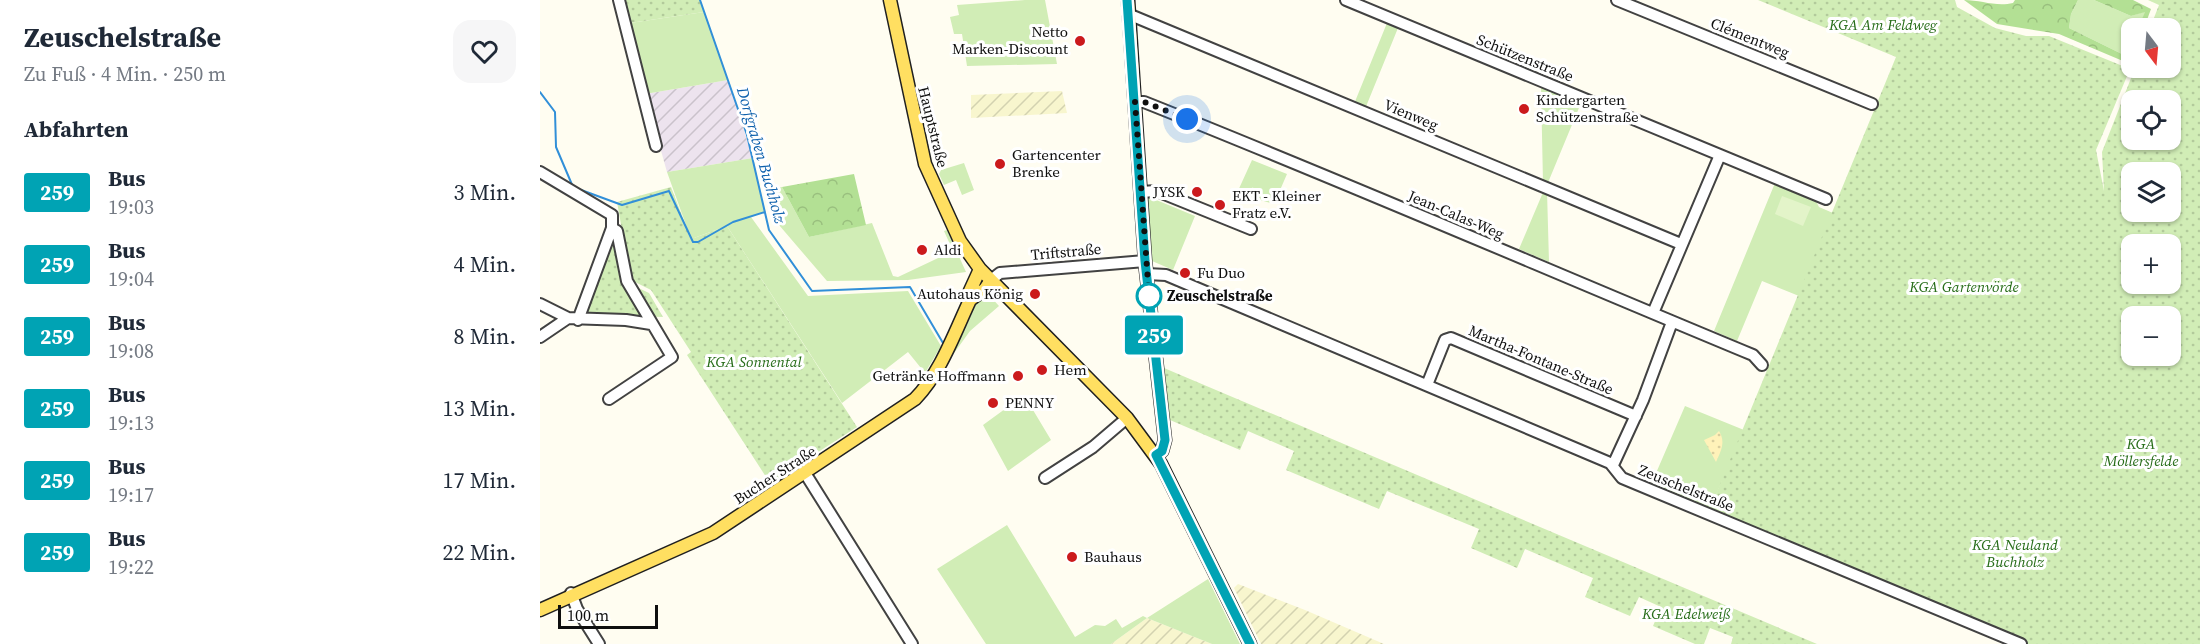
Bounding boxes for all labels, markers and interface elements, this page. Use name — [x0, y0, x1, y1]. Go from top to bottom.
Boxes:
street label: Clémentweg — [1708, 12, 1793, 63]
park label: KGA Am Feldweg — [1828, 14, 1938, 35]
text: Zeuschelstraße — [24, 18, 221, 56]
north arrow — [2121, 18, 2181, 78]
map controls — [2121, 18, 2181, 366]
button: heart — [453, 20, 516, 83]
place label: Netto Marken-Discount — [952, 21, 1068, 59]
street label: Schützenstraße — [1474, 29, 1577, 87]
marker: Netto Marken-Discount — [1073, 34, 1087, 48]
text: Zu Fuß · 4 Min. · 250 m — [24, 60, 226, 88]
water label: Dorfgraben Buchholz — [732, 83, 792, 226]
street label: Hauptstraße — [913, 84, 954, 170]
place label: Kindergarten Schützenstraße — [1536, 89, 1639, 127]
button: locate — [2121, 90, 2181, 150]
street label: Vienweg — [1381, 94, 1442, 135]
marker: Kindergarten Schützenstraße — [1517, 102, 1531, 116]
your location — [1172, 104, 1202, 134]
text: Abfahrten — [24, 114, 129, 144]
place label: Gartencenter Brenke — [1012, 144, 1102, 182]
marker: Gartencenter Brenke — [993, 157, 1007, 171]
button: layers — [2121, 162, 2181, 222]
text: Bus — [108, 163, 145, 193]
text: 3 Min. — [454, 177, 516, 207]
text: 259 — [40, 178, 74, 207]
place label: JYSK — [1152, 181, 1185, 202]
street label: Jean-Calas-Weg — [1404, 184, 1508, 244]
marker: JYSK — [1190, 185, 1204, 199]
place label: EKT - Kleiner Fratz e.V. — [1232, 185, 1322, 223]
text: 19:03 — [108, 193, 154, 221]
marker: EKT - Kleiner Fratz e.V. — [1213, 198, 1227, 212]
button: + — [2121, 234, 2181, 294]
text: Bus — [108, 235, 145, 265]
street label: Triftstraße — [1030, 238, 1102, 265]
place label: Aldi — [934, 239, 961, 260]
marker: Aldi — [915, 243, 929, 257]
text: 4 Min. — [454, 249, 516, 279]
text: 259 — [40, 250, 74, 279]
place label: Fu Duo — [1197, 262, 1245, 283]
text: 19:04 — [108, 265, 154, 293]
marker: Fu Duo — [1178, 266, 1192, 280]
park label: KGA Gartenvörde — [1908, 276, 2019, 297]
place label: Autohaus König — [917, 283, 1023, 304]
marker: Zeuschelstraße — [1136, 283, 1162, 309]
place label: Zeuschelstraße — [1167, 285, 1273, 306]
marker: Autohaus König — [1028, 287, 1042, 301]
button: − — [2121, 306, 2181, 366]
text: Bus — [108, 307, 145, 337]
line badge: 259 — [1120, 316, 1188, 354]
street label: Martha-Fontane-Straße — [1465, 319, 1617, 400]
text: 8 Min. — [454, 321, 516, 351]
text: 259 — [1137, 321, 1171, 350]
text: 259 — [40, 322, 74, 351]
text: 19:08 — [108, 337, 154, 365]
park label: KGA Sonnental — [705, 351, 803, 372]
place label: Hem — [1054, 359, 1087, 380]
marker: Hem — [1035, 363, 1049, 377]
place label: Getränke Hoffmann — [872, 365, 1006, 386]
marker: Getränke Hoffmann — [1011, 369, 1025, 383]
text: Bus — [108, 379, 145, 409]
place label: PENNY — [1005, 392, 1055, 413]
text: 13 Min. — [443, 393, 516, 423]
text: 259 — [40, 394, 74, 423]
marker: PENNY — [986, 396, 1000, 410]
text: 19:13 — [108, 409, 154, 437]
park label: KGA Möllersfelde — [2103, 433, 2178, 471]
street label: Bucher Straße — [730, 440, 820, 509]
text: Bus — [108, 451, 145, 481]
street label: Zeuschelstraße — [1635, 459, 1737, 516]
text: 17 Min. — [443, 465, 516, 495]
text: 259 — [40, 466, 74, 495]
text: 19:17 — [108, 481, 154, 509]
text: Bus — [108, 523, 145, 553]
park label: KGA Neuland Buchholz — [1971, 534, 2058, 572]
text: 22 Min. — [443, 537, 516, 567]
text: 259 — [40, 538, 74, 567]
place label: Bauhaus — [1084, 546, 1142, 567]
marker: Bauhaus — [1065, 550, 1079, 564]
text: 19:22 — [108, 553, 154, 581]
scale bar — [558, 602, 658, 630]
park label: KGA Edelweiß — [1641, 603, 1730, 624]
text: 100 m — [567, 604, 609, 626]

